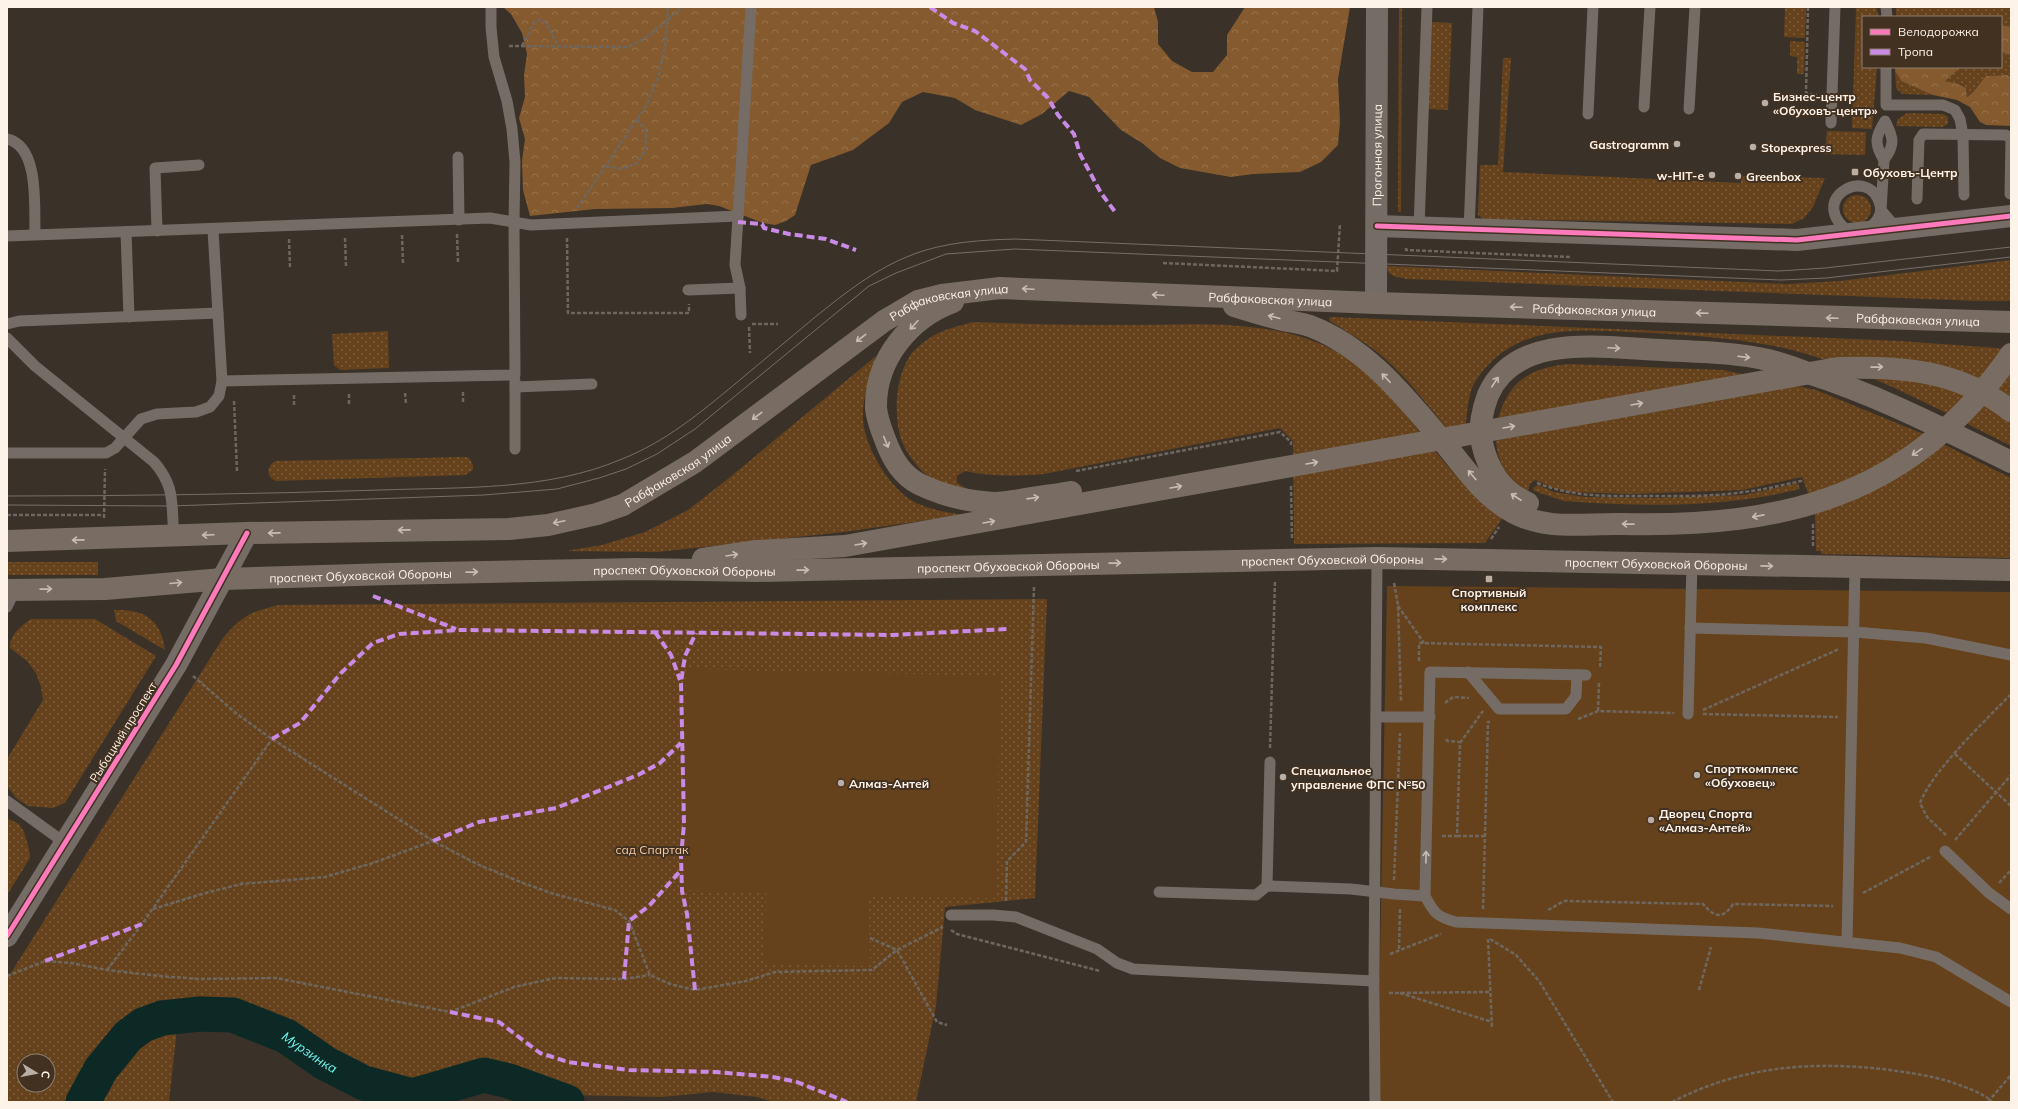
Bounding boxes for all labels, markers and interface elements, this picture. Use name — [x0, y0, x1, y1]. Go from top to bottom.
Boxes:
legend — [1862, 16, 2002, 68]
text: Велодорожка — [1898, 24, 1979, 39]
text: Тропа — [1898, 44, 1933, 59]
place label: Бизнес-центр «Обуховъ-центр» — [1773, 89, 1878, 118]
marker: Бизнес-центр «Обуховъ-центр» — [1760, 98, 1770, 108]
street label: Прогонная улица — [1369, 104, 1384, 206]
place label: Gastrogramm — [1589, 137, 1669, 152]
marker: Gastrogramm — [1672, 139, 1682, 149]
place label: Stopexpress — [1761, 140, 1832, 155]
marker: Stopexpress — [1748, 142, 1758, 152]
place label: Обуховъ-Центр — [1863, 165, 1958, 180]
marker: Обуховъ-Центр — [1850, 167, 1860, 177]
place label: w-HIT-e — [1657, 168, 1704, 183]
place label: Greenbox — [1746, 169, 1801, 184]
marker: w-HIT-e — [1707, 170, 1717, 180]
marker: Greenbox — [1733, 171, 1743, 181]
street label: Рабфаковская улица — [886, 280, 1009, 324]
one-way arrow — [1022, 285, 1035, 293]
street label: Рабфаковская улица — [1208, 289, 1333, 309]
one-way arrow — [1152, 291, 1165, 298]
street label: Рабфаковская улица — [1532, 300, 1656, 319]
one-way arrow — [1510, 304, 1523, 311]
one-way arrow — [1696, 310, 1709, 317]
street label: Рабфаковская улица — [1856, 310, 1980, 329]
one-way arrow — [1267, 313, 1280, 320]
one-way arrow — [1826, 314, 1839, 321]
one-way arrow — [910, 320, 919, 330]
one-way arrow — [856, 334, 867, 342]
one-way arrow — [1607, 344, 1620, 352]
one-way arrow — [1737, 353, 1750, 361]
one-way arrow — [1870, 363, 1883, 371]
one-way arrow — [1381, 373, 1391, 383]
one-way arrow — [1492, 376, 1500, 388]
one-way arrow — [1630, 400, 1643, 408]
one-way arrow — [752, 411, 763, 420]
one-way arrow — [1502, 423, 1515, 431]
street label: Рабфаковская улица — [622, 430, 734, 510]
one-way arrow — [882, 436, 890, 448]
one-way arrow — [1911, 448, 1922, 456]
one-way arrow — [1305, 458, 1318, 466]
one-way arrow — [1467, 470, 1476, 481]
one-way arrow — [1170, 483, 1183, 491]
one-way arrow — [1510, 492, 1521, 501]
one-way arrow — [1026, 494, 1039, 502]
one-way arrow — [1751, 513, 1764, 521]
one-way arrow — [982, 518, 995, 526]
one-way arrow — [553, 519, 566, 527]
one-way arrow — [1622, 520, 1635, 528]
one-way arrow — [398, 526, 411, 534]
one-way arrow — [268, 529, 281, 537]
one-way arrow — [202, 531, 215, 538]
one-way arrow — [72, 536, 85, 543]
one-way arrow — [854, 540, 867, 548]
street label: проспект Обуховской Обороны — [1241, 550, 1424, 568]
one-way arrow — [725, 551, 738, 559]
street label: проспект Обуховской Обороны — [1565, 554, 1748, 573]
one-way arrow — [1434, 555, 1447, 563]
street label: проспект Обуховской Обороны — [917, 556, 1100, 575]
one-way arrow — [1108, 559, 1121, 567]
street label: проспект Обуховской Обороны — [593, 561, 776, 579]
one-way arrow — [1760, 562, 1773, 570]
street label: проспект Обуховской Обороны — [269, 565, 452, 585]
one-way arrow — [796, 566, 809, 573]
one-way arrow — [465, 569, 478, 576]
marker: Спортивный комплекс — [1484, 574, 1494, 584]
one-way arrow — [169, 579, 182, 586]
one-way arrow — [39, 585, 52, 593]
place label: Спортивный комплекс — [1452, 585, 1526, 614]
street label: Рыбацкий проспект — [86, 679, 160, 785]
place label: Спорткомплекс «Обуховец» — [1705, 761, 1798, 790]
place label: Специальное управление ФПС №50 — [1291, 763, 1426, 792]
marker: Спорткомплекс «Обуховец» — [1692, 770, 1702, 780]
marker: Специальное управление ФПС №50 — [1278, 772, 1288, 782]
place label: Алмаз-Антей — [849, 776, 929, 791]
marker: Алмаз-Антей — [836, 778, 846, 788]
place label: Дворец Спорта «Алмаз-Антей» — [1659, 806, 1752, 835]
marker: Дворец Спорта «Алмаз-Антей» — [1646, 815, 1656, 825]
park label: сад Спартак — [615, 842, 689, 857]
one-way arrow — [1422, 851, 1430, 864]
water label: Мурзинка — [279, 1028, 340, 1076]
north arrow — [16, 1053, 56, 1093]
text: С — [38, 1070, 53, 1080]

